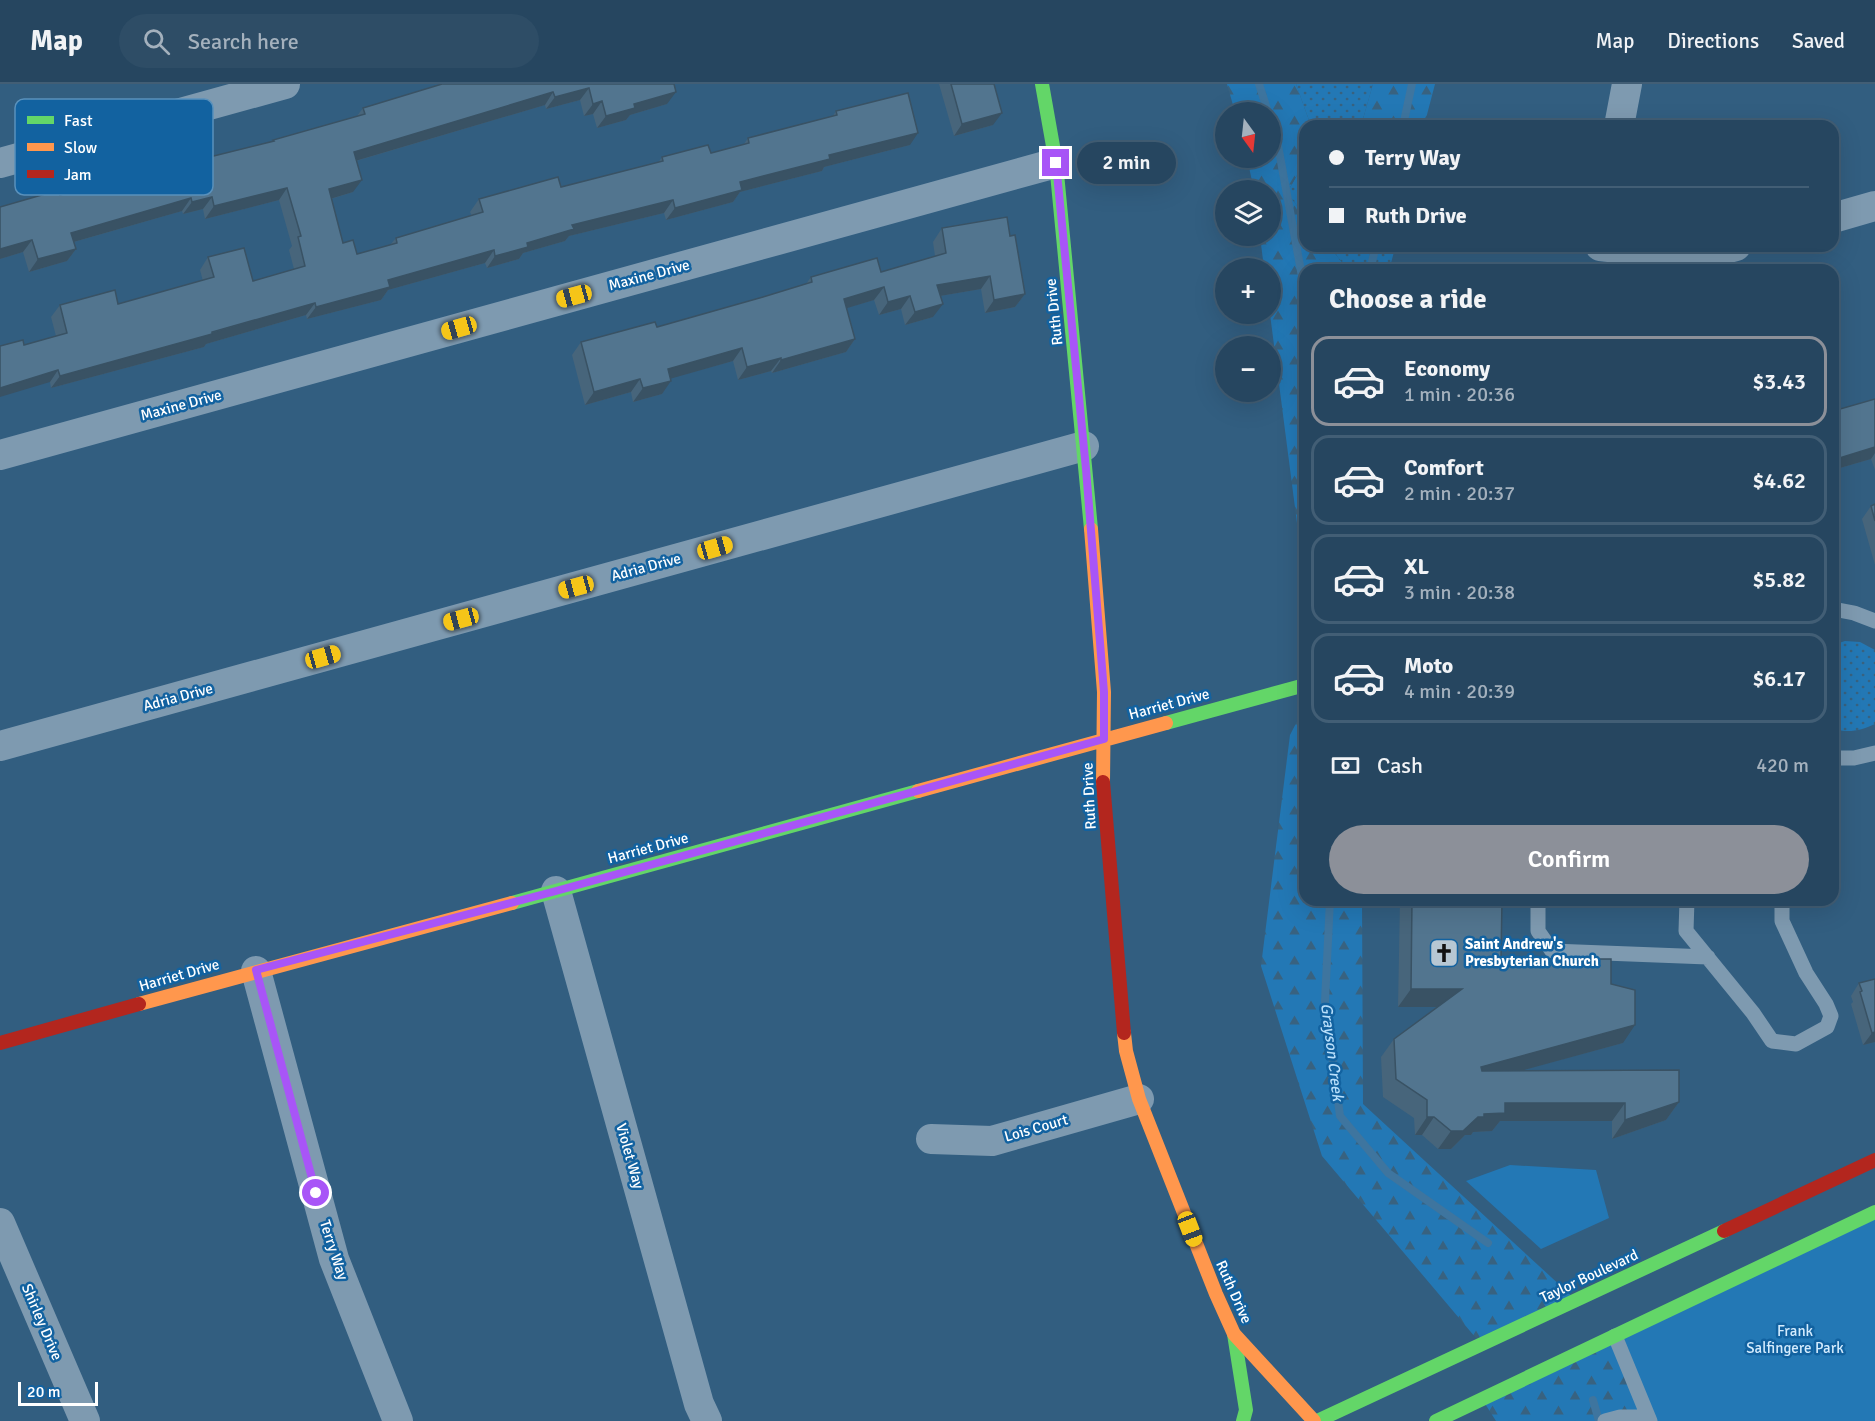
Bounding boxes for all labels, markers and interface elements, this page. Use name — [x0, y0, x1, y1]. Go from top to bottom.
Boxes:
search box — [119, 14, 539, 68]
text: Map — [30, 24, 83, 58]
icon: search — [140, 25, 173, 58]
text: Search here — [188, 28, 299, 55]
text: Map — [1596, 28, 1634, 54]
text: Directions — [1667, 28, 1759, 54]
text: Saved — [1792, 28, 1845, 54]
legend — [15, 99, 213, 195]
north arrow — [1215, 102, 1281, 168]
map controls — [1215, 102, 1281, 402]
text: Fast — [64, 111, 93, 131]
text: Slow — [64, 138, 98, 158]
callout: 2 min — [1077, 142, 1176, 184]
text: Terry Way — [1365, 144, 1460, 171]
route end — [1042, 149, 1069, 176]
text: 2 min — [1103, 150, 1150, 175]
text: Jam — [64, 165, 92, 185]
button: layers — [1215, 180, 1281, 246]
text: Ruth Drive — [1365, 202, 1467, 229]
street label: Maxine Drive — [606, 256, 692, 294]
button: + — [1215, 258, 1281, 324]
street label: Ruth Drive — [1042, 278, 1066, 346]
car — [554, 283, 594, 309]
text: Choose a ride — [1329, 283, 1487, 316]
car — [439, 314, 479, 342]
button: − — [1215, 336, 1281, 402]
icon: car — [1332, 354, 1386, 408]
text: Economy — [1404, 355, 1490, 382]
text: $3.43 — [1752, 368, 1806, 395]
text: 1 min · 20:36 — [1404, 382, 1515, 407]
street label: Maxine Drive — [138, 386, 224, 424]
icon: car — [1332, 453, 1386, 507]
text: Comfort — [1404, 454, 1484, 481]
text: $4.62 — [1752, 467, 1806, 494]
text: 2 min · 20:37 — [1404, 481, 1515, 506]
car — [695, 534, 735, 562]
street label: Adria Drive — [609, 549, 683, 585]
icon: car — [1332, 552, 1386, 606]
text: XL — [1404, 553, 1429, 580]
text: $5.82 — [1752, 566, 1806, 593]
car — [556, 574, 596, 600]
text: 3 min · 20:38 — [1404, 580, 1515, 605]
car — [441, 606, 481, 632]
car — [303, 643, 343, 671]
icon: car — [1332, 651, 1386, 705]
text: Moto — [1404, 652, 1453, 679]
text: $6.17 — [1752, 665, 1806, 692]
street label: Adria Drive — [141, 679, 215, 715]
text: 4 min · 20:39 — [1404, 679, 1515, 704]
street label: Harriet Drive — [1127, 685, 1211, 723]
icon: cash — [1329, 749, 1362, 782]
text: Cash — [1377, 752, 1423, 779]
text: 420 m — [1756, 753, 1809, 778]
street label: Ruth Drive — [1078, 762, 1100, 830]
button: Confirm — [1329, 825, 1809, 894]
street label: Harriet Drive — [606, 829, 690, 867]
place label: Saint Andrew's Presbyterian Church — [1465, 935, 1599, 970]
church icon: Saint Andrew's Presbyterian Church — [1428, 937, 1460, 969]
street label: Harriet Drive — [137, 955, 221, 995]
water label: Grayson Creek — [1316, 1002, 1348, 1104]
street label: Lois Court — [1002, 1110, 1070, 1146]
street label: Violet Way — [612, 1121, 648, 1191]
route start — [302, 1179, 329, 1206]
car — [1175, 1209, 1205, 1249]
street label: Terry Way — [316, 1218, 352, 1282]
street label: Taylor Boulevard — [1537, 1245, 1641, 1307]
street label: Ruth Drive — [1212, 1258, 1256, 1326]
street label: Shirley Drive — [18, 1281, 66, 1363]
park label: Frank Salfingere Park — [1746, 1322, 1844, 1357]
scale bar — [18, 1379, 98, 1406]
text: 20 m — [27, 1382, 61, 1402]

